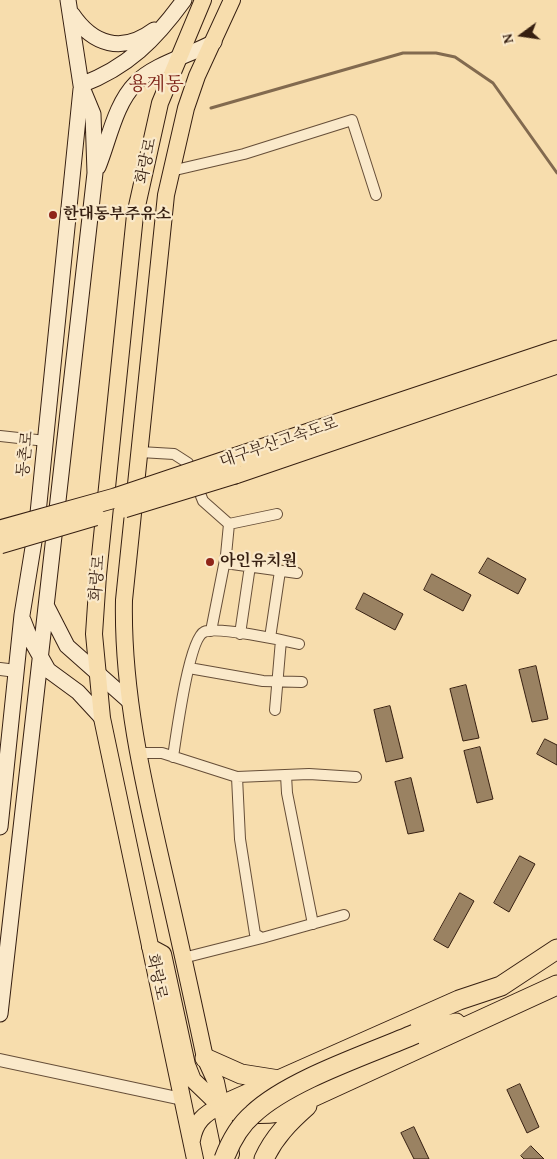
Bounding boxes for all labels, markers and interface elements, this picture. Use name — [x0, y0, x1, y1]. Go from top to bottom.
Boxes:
north arrow — [497, 10, 547, 60]
text: N — [497, 32, 518, 46]
district label: 용계동 — [128, 74, 184, 96]
street label: 화랑로 — [133, 136, 161, 186]
place label: 한대동부주유소 — [63, 205, 171, 225]
marker: 한대동부주유소 — [47, 209, 59, 221]
street label: 대구부산고속도로 — [217, 414, 341, 472]
street label: 동촌로 — [14, 430, 38, 478]
place label: 아인유치원 — [220, 552, 297, 572]
street label: 화랑로 — [86, 554, 110, 602]
marker: 아인유치원 — [204, 556, 216, 568]
street label: 화랑로 — [142, 952, 170, 1002]

